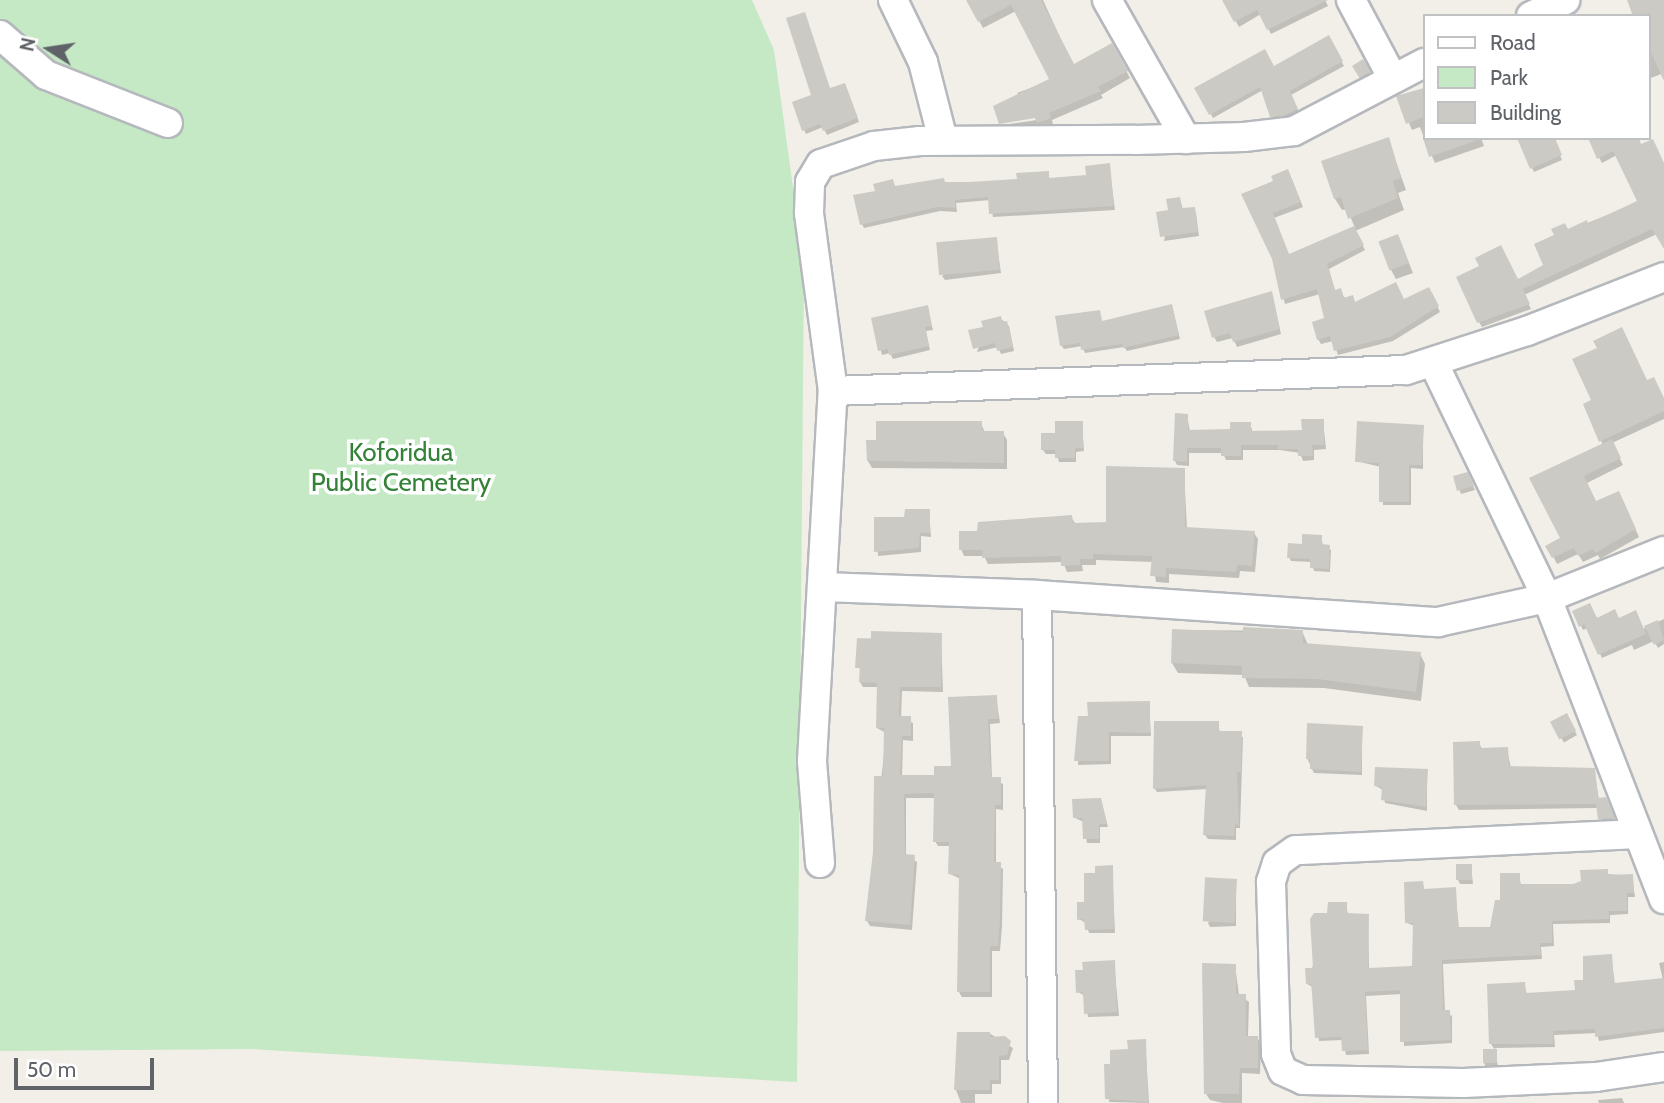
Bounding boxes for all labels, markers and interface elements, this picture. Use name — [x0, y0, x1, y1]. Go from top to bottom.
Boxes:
north arrow — [14, 14, 84, 84]
legend — [1422, 14, 1650, 140]
text: Road — [1490, 30, 1536, 55]
text: N — [15, 36, 41, 53]
text: Park — [1490, 65, 1528, 90]
text: Building — [1490, 100, 1561, 125]
park label: Koforidua Public Cemetery — [311, 437, 491, 498]
scale bar — [18, 1044, 158, 1088]
text: 50 m — [27, 1057, 76, 1082]

